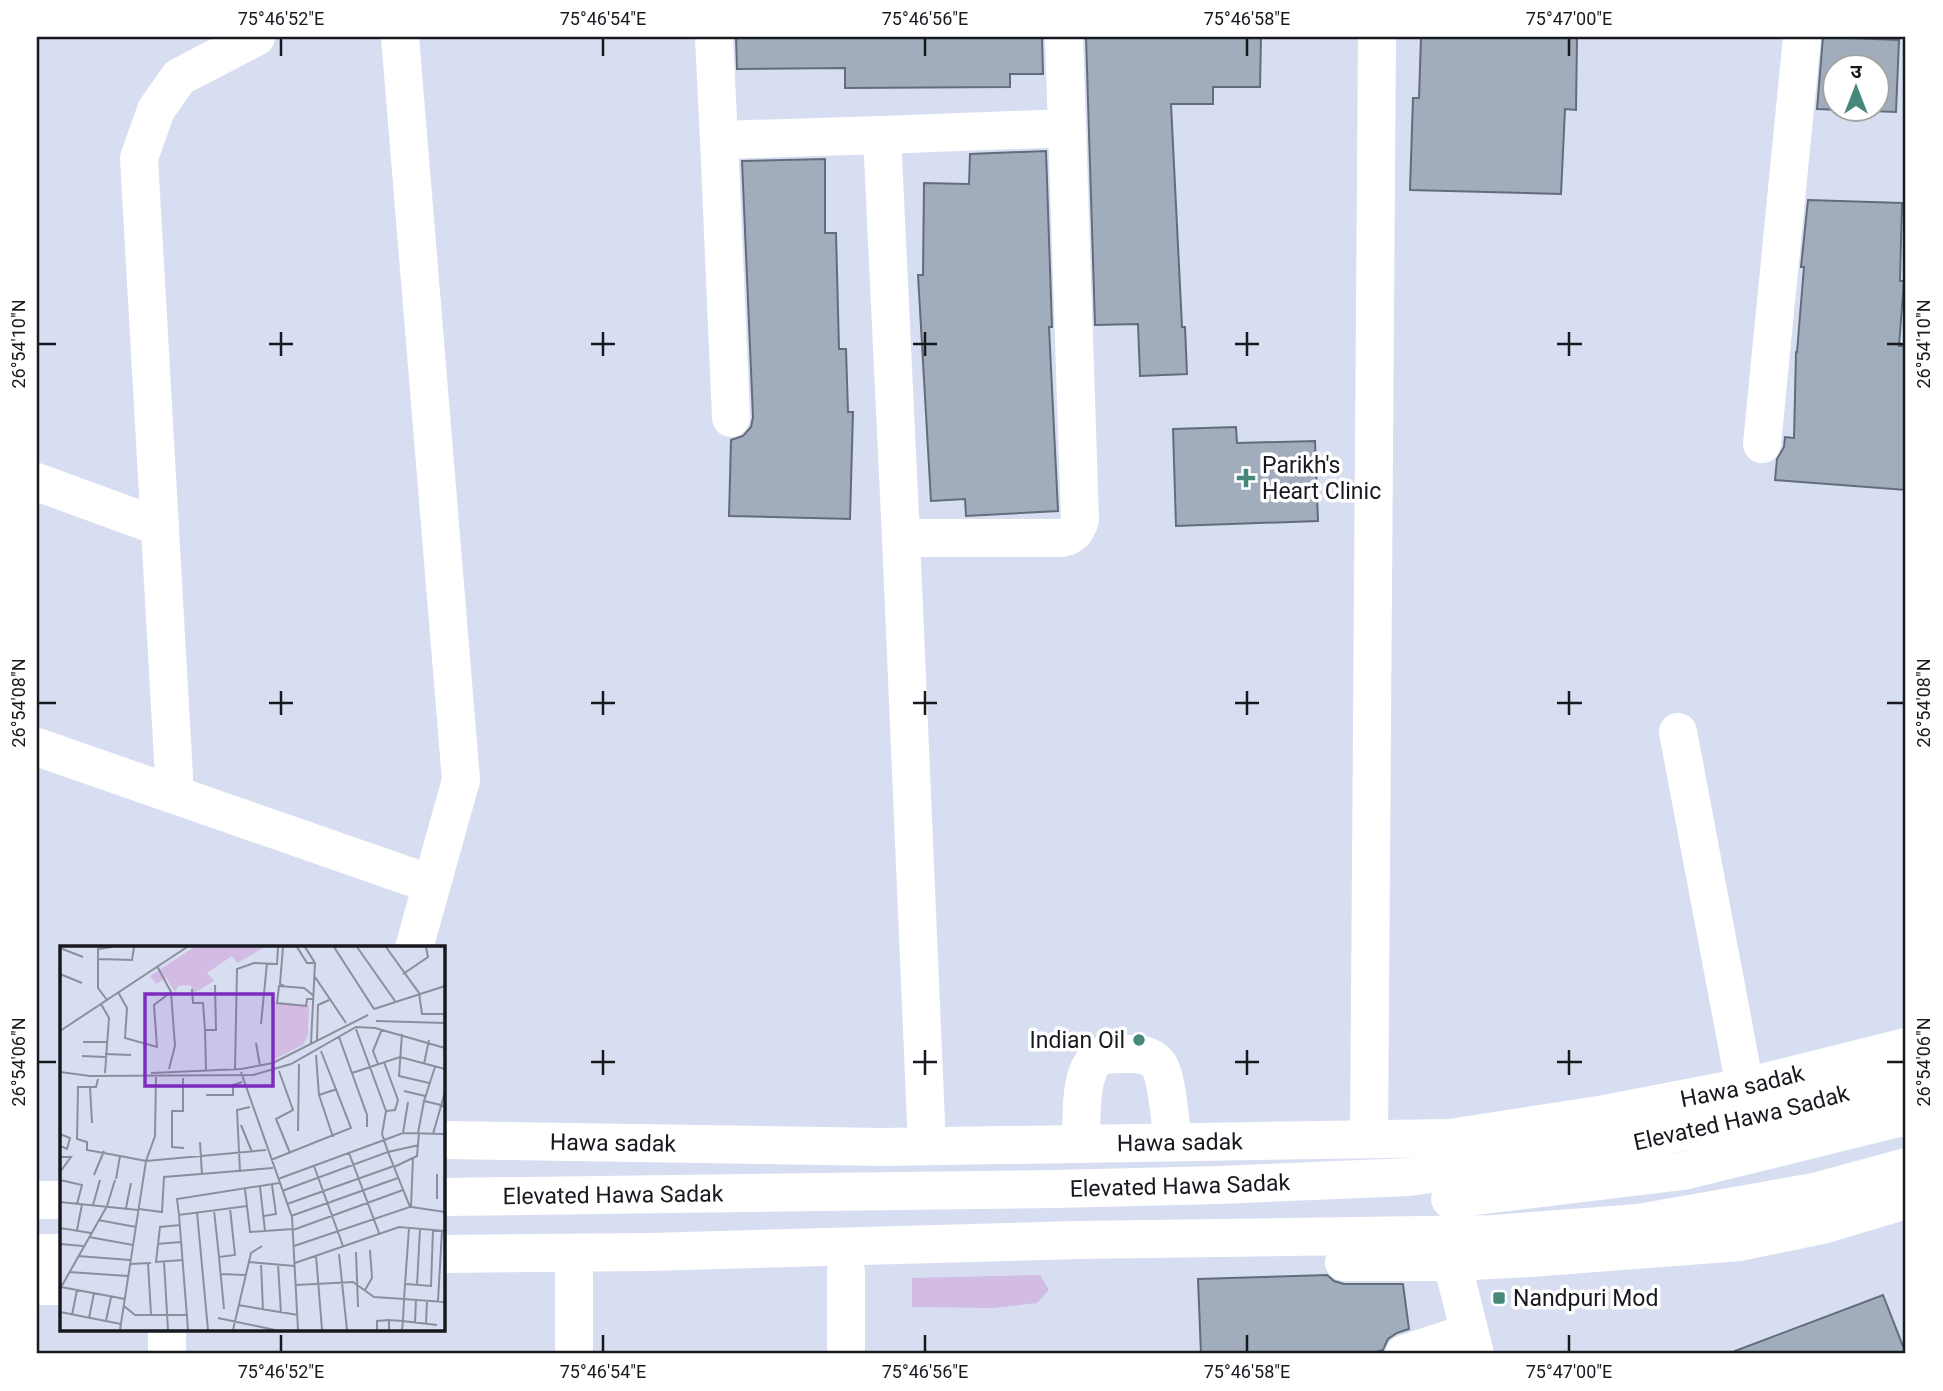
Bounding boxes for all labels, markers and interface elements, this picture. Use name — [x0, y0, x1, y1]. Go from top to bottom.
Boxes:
text: 75°46'52"E — [238, 8, 324, 29]
text: 75°46'54"E — [560, 8, 646, 29]
text: 75°46'56"E — [882, 8, 968, 29]
text: 75°46'58"E — [1204, 8, 1290, 29]
text: 75°47'00"E — [1526, 8, 1612, 29]
north arrow — [1820, 52, 1890, 122]
text: उ — [1850, 60, 1862, 83]
text: 26°54'10"N — [8, 299, 29, 389]
text: 26°54'10"N — [1913, 299, 1934, 389]
place label: Parikh's Heart Clinic — [1262, 452, 1381, 505]
marker: Parikh's Heart Clinic — [1236, 468, 1256, 488]
text: 26°54'08"N — [8, 658, 29, 748]
text: 26°54'08"N — [1913, 658, 1934, 748]
inset map — [60, 946, 444, 1332]
text: 26°54'06"N — [8, 1017, 29, 1107]
text: 26°54'06"N — [1913, 1017, 1934, 1107]
place label: Indian Oil — [1030, 1027, 1125, 1054]
marker: Indian Oil — [1131, 1032, 1147, 1048]
street label: Hawa sadak — [1678, 1059, 1807, 1113]
street label: Elevated Hawa Sadak — [1631, 1079, 1852, 1156]
street label: Hawa sadak — [550, 1128, 677, 1157]
street label: Hawa sadak — [1117, 1128, 1243, 1157]
street label: Elevated Hawa Sadak — [1069, 1169, 1291, 1202]
street label: Elevated Hawa Sadak — [503, 1180, 724, 1210]
place label: Nandpuri Mod — [1513, 1285, 1658, 1312]
marker: Nandpuri Mod — [1491, 1290, 1507, 1306]
text: 75°46'52"E — [238, 1361, 324, 1382]
text: 75°46'54"E — [560, 1361, 646, 1382]
text: 75°46'56"E — [882, 1361, 968, 1382]
text: 75°46'58"E — [1204, 1361, 1290, 1382]
text: 75°47'00"E — [1526, 1361, 1612, 1382]

